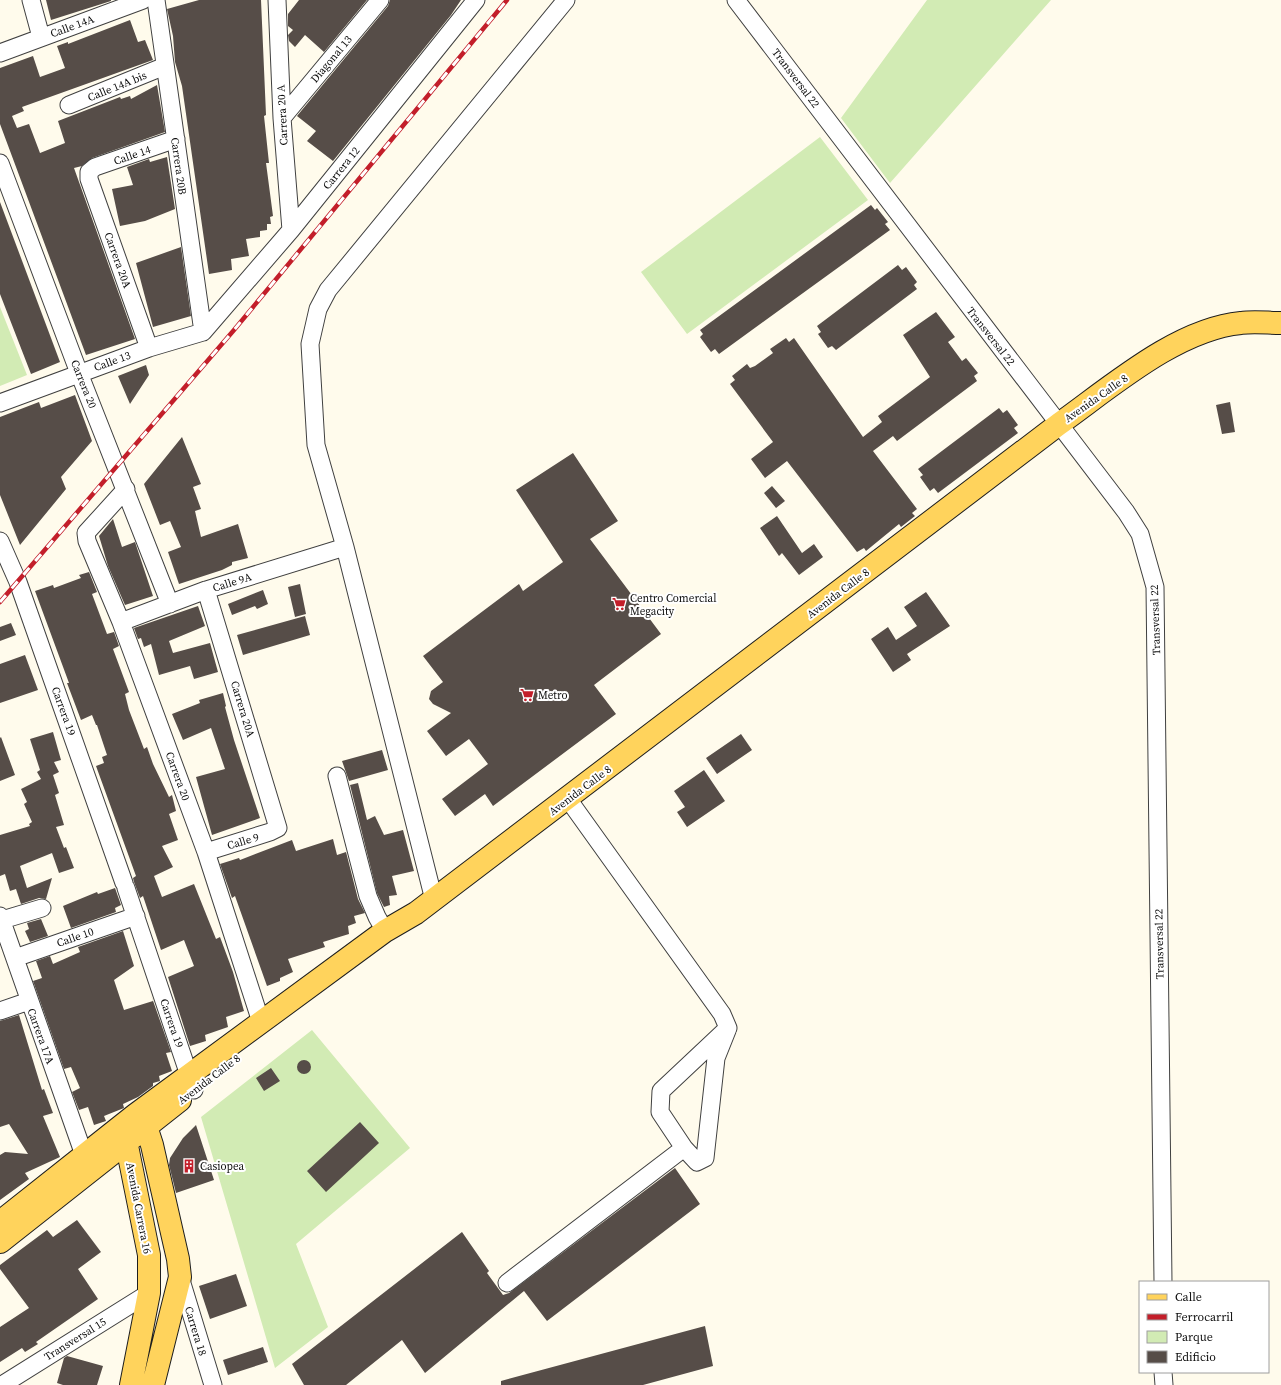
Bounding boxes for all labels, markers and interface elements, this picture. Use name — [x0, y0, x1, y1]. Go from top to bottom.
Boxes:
street label: Calle 14A — [48, 11, 97, 41]
street label: Diagonal 13 — [307, 32, 356, 86]
street label: Transversal 22 — [768, 46, 823, 111]
street label: Calle 14A bis — [85, 68, 149, 105]
street label: Carrera 20 A — [273, 84, 292, 146]
street label: Carrera 20B — [167, 136, 190, 196]
street label: Calle 14 — [112, 142, 153, 169]
street label: Carrera 12 — [320, 143, 364, 193]
street label: Carrera 20A — [101, 230, 135, 291]
street label: Transversal 22 — [963, 304, 1019, 369]
street label: Calle 13 — [92, 348, 133, 375]
street label: Carrera 20 — [67, 358, 100, 411]
street label: Avenida Calle 8 — [1061, 371, 1131, 426]
street label: Avenida Calle 8 — [804, 565, 873, 622]
street label: Calle 9A — [211, 569, 254, 596]
street label: Transversal 22 — [1147, 584, 1164, 655]
place label: Centro Comercial Megacity — [630, 591, 716, 619]
supermarket icon: Centro Comercial Megacity — [611, 596, 627, 612]
street label: Carrera 20A — [227, 679, 258, 740]
street label: Carrera 19 — [48, 685, 79, 738]
supermarket icon: Metro — [519, 687, 535, 703]
place label: Metro — [538, 688, 567, 703]
street label: Carrera 20 — [162, 750, 193, 803]
street label: Avenida Calle 8 — [546, 762, 615, 819]
street label: Calle 9 — [225, 830, 261, 853]
street label: Transversal 22 — [1151, 908, 1168, 979]
street label: Calle 10 — [55, 924, 96, 951]
street label: Carrera 19 — [156, 997, 187, 1050]
street label: Carrera 17A — [24, 1006, 58, 1067]
street label: Avenida Calle 8 — [175, 1051, 244, 1108]
building icon: Casiopea — [181, 1158, 197, 1174]
place label: Casiopea — [200, 1159, 244, 1174]
street label: Avenida Carrera 16 — [122, 1161, 155, 1256]
legend — [1139, 1281, 1269, 1373]
text: Calle — [1175, 1289, 1202, 1305]
street label: Carrera 18 — [181, 1305, 210, 1358]
text: Ferrocarril — [1175, 1309, 1234, 1325]
street label: Transversal 15 — [41, 1314, 110, 1364]
text: Parque — [1175, 1329, 1213, 1345]
text: Edificio — [1175, 1349, 1216, 1365]

